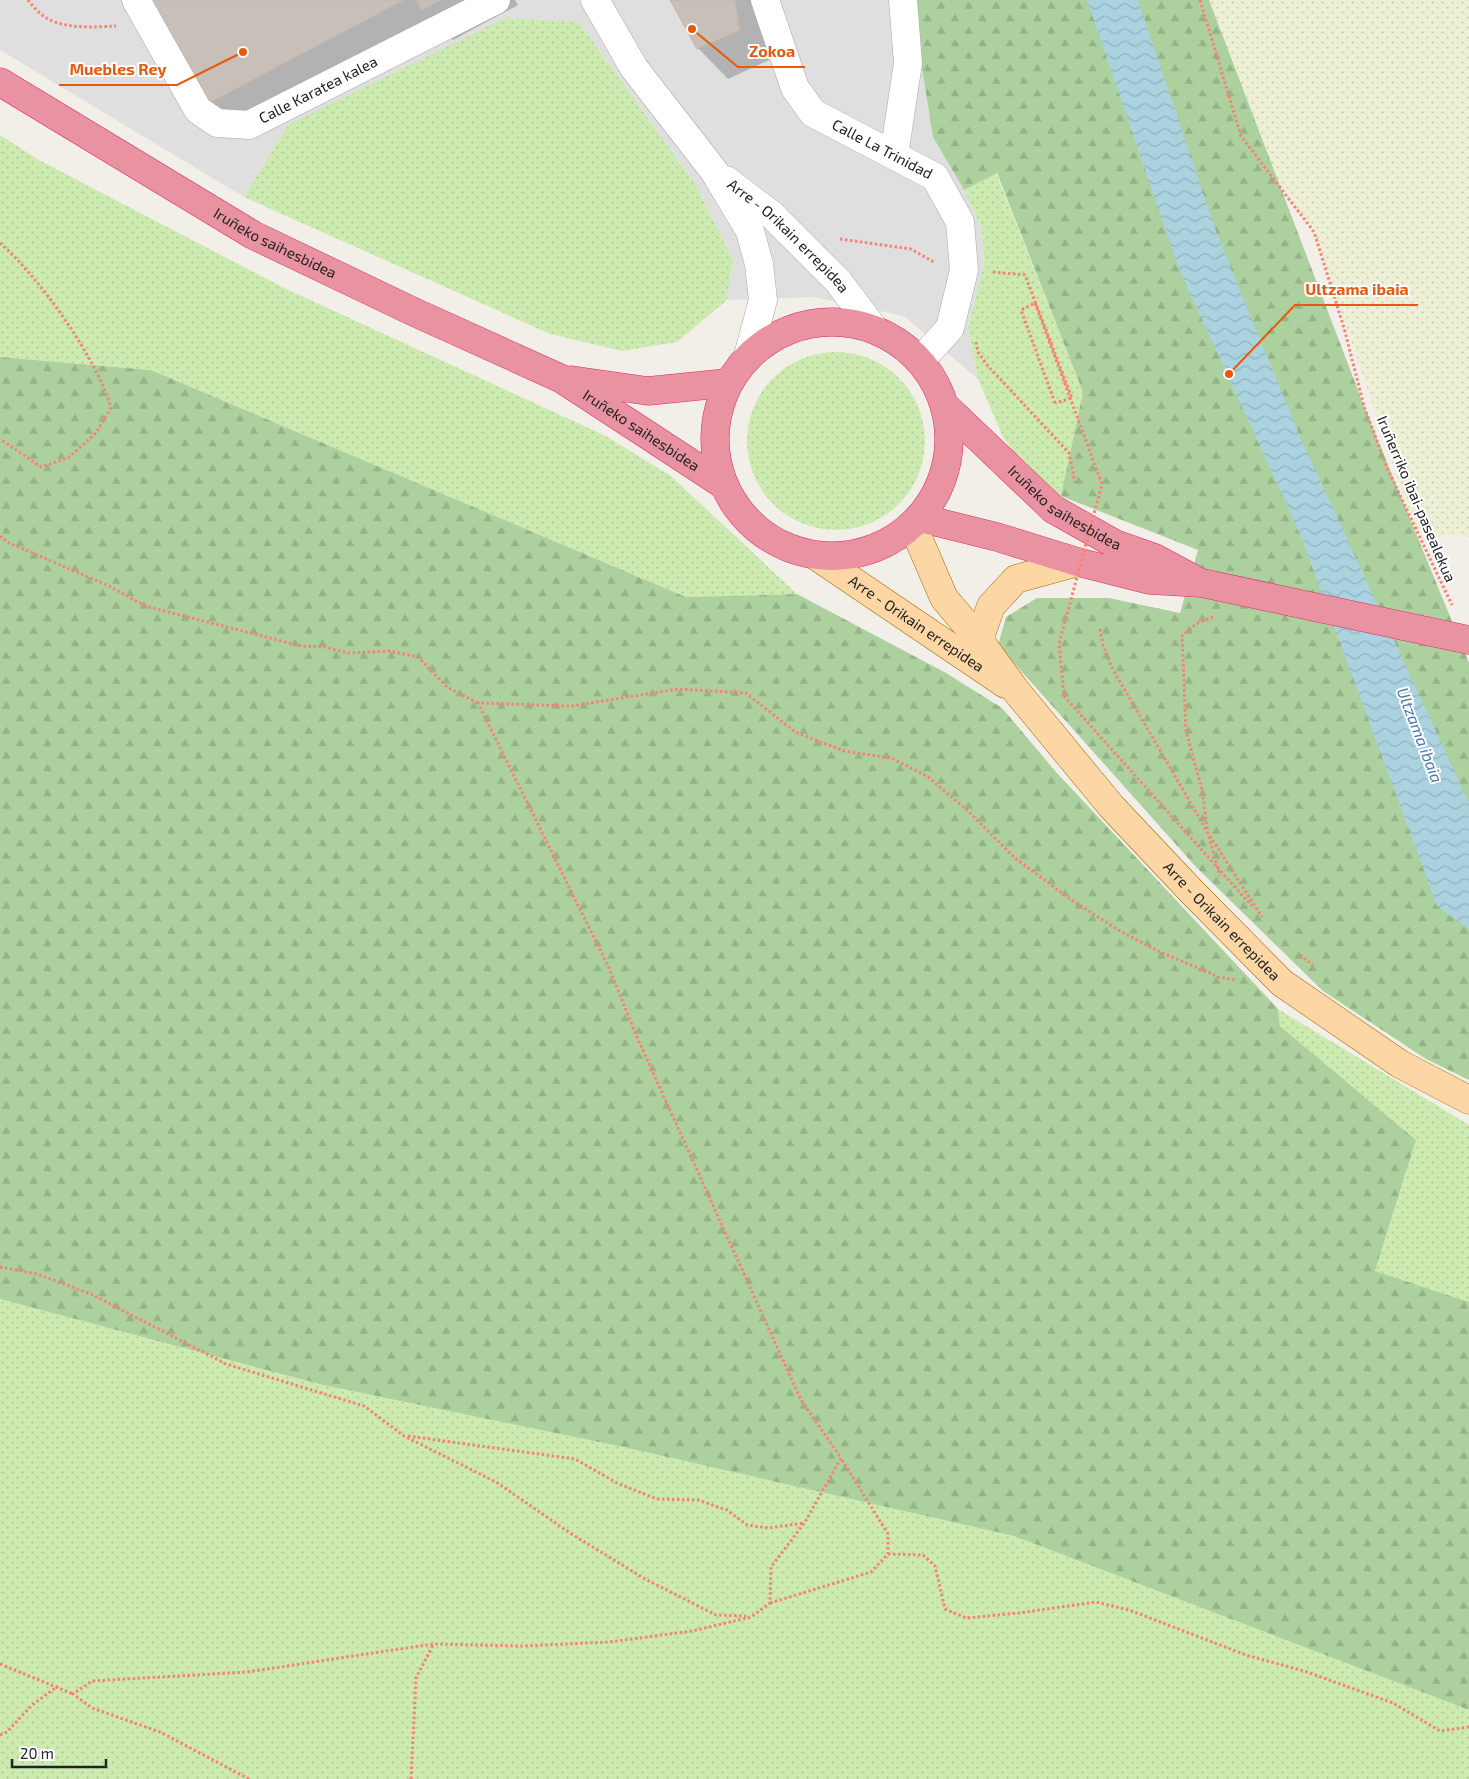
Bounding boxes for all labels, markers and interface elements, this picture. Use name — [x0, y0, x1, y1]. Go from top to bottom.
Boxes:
callout: Zokoa — [738, 36, 805, 67]
text: Zokoa — [749, 41, 795, 60]
street label: Calle Karatea kalea — [255, 52, 380, 127]
callout: Muebles Rey — [59, 54, 177, 85]
text: Muebles Rey — [69, 59, 167, 79]
street label: Calle La Trinidad — [829, 115, 936, 182]
street label: Arre - Orikain errepidea — [725, 175, 854, 296]
street label: Iruñeko saihesbidea — [211, 203, 340, 282]
callout: Ultzama ibaia — [1295, 274, 1418, 305]
text: Ultzama ibaia — [1305, 279, 1409, 298]
street label: Iruñeko saihesbidea — [580, 385, 703, 475]
street label: Iruñerriko ibai-pasealekua — [1374, 413, 1460, 585]
street label: Iruñeko saihesbidea — [1005, 461, 1123, 553]
street label: Arre - Orikain errepidea — [846, 571, 988, 675]
water label: Ultzama ibaia — [1394, 685, 1447, 785]
street label: Arre - Orikain errepidea — [1160, 857, 1284, 984]
scale bar — [12, 1736, 106, 1768]
text: 20 m — [20, 1744, 54, 1762]

